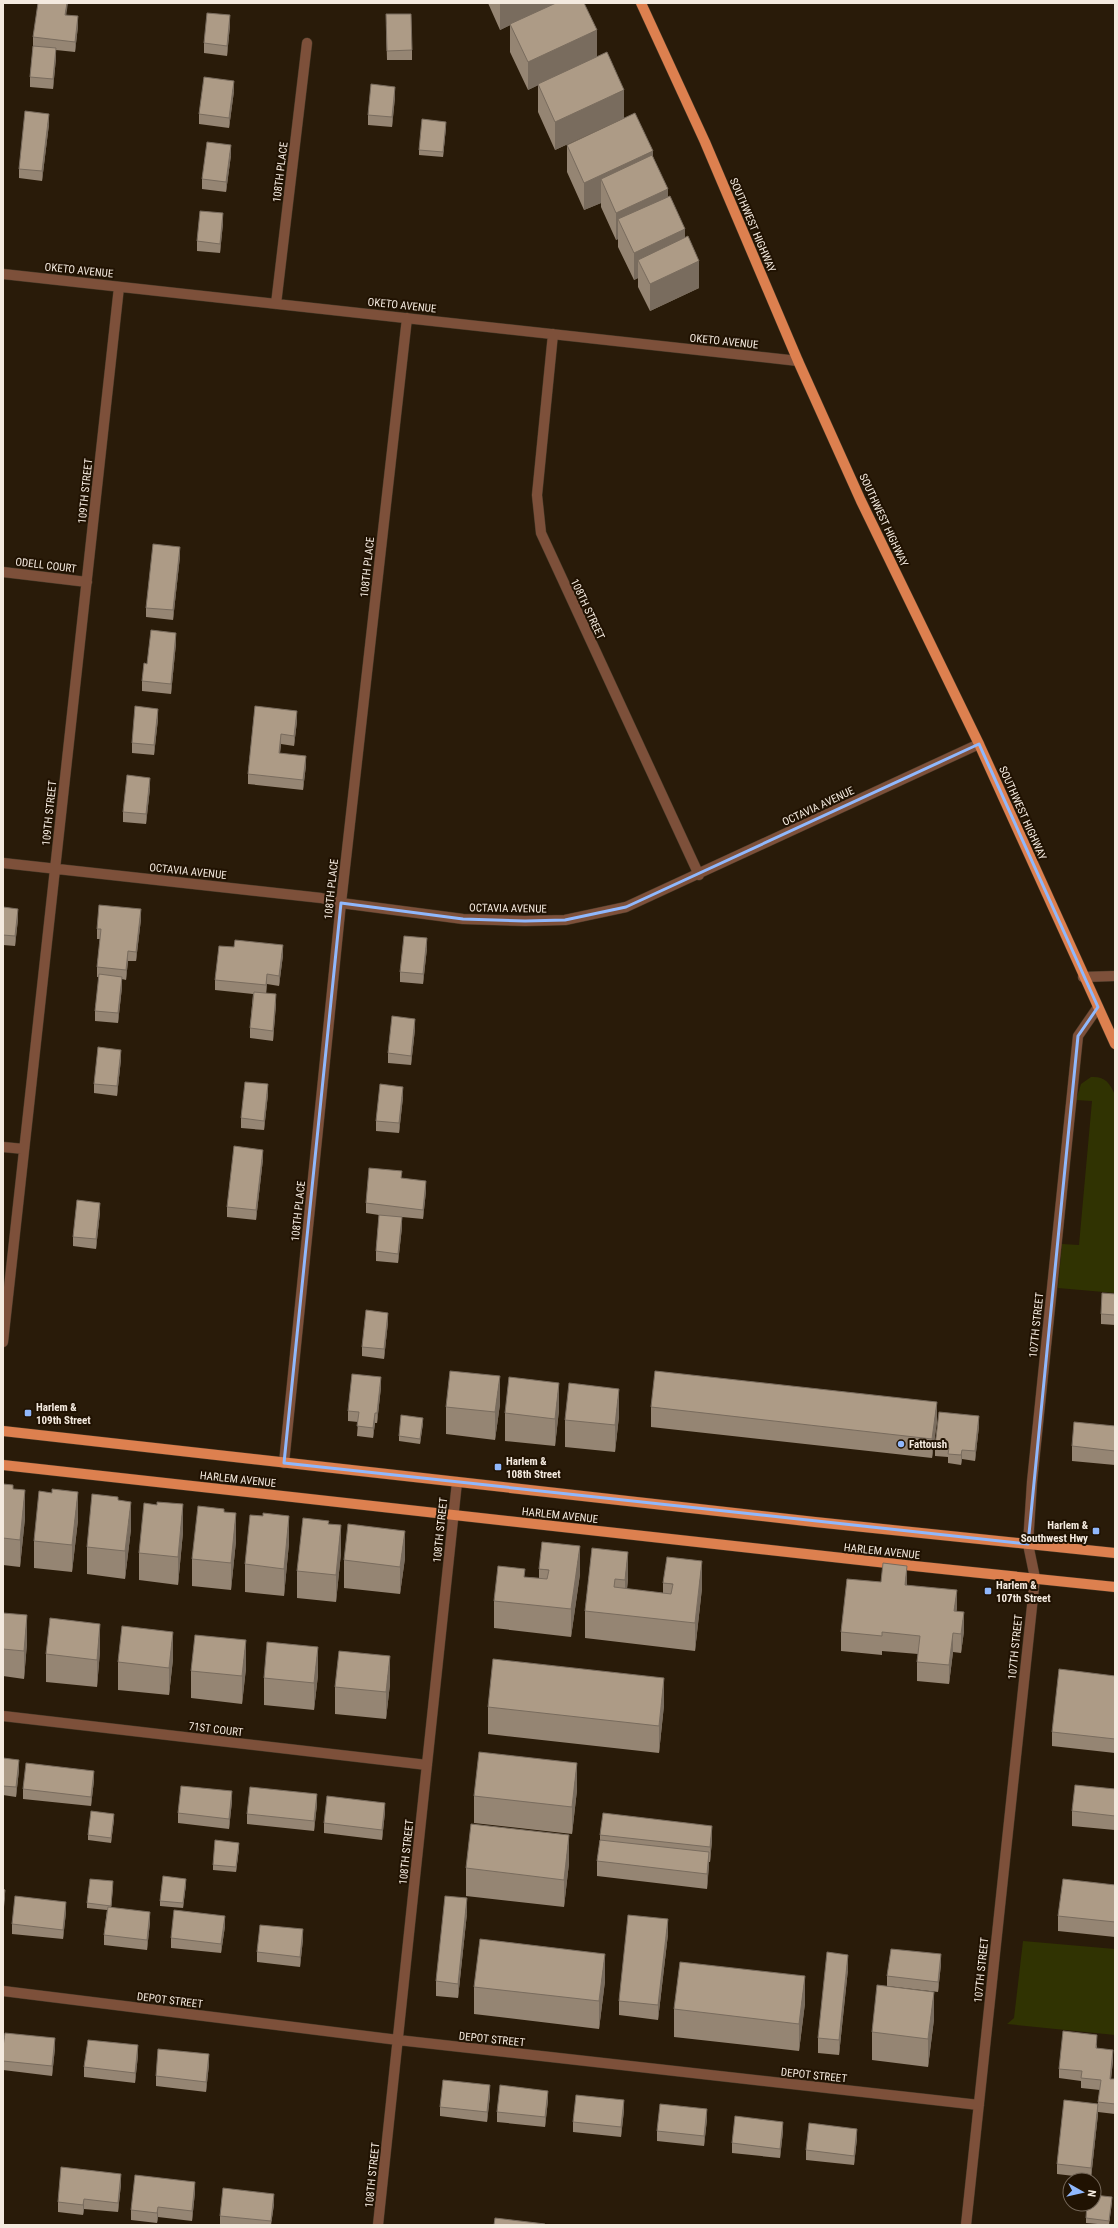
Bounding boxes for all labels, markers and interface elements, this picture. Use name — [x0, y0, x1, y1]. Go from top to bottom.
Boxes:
street label: 108TH PLACE — [270, 141, 291, 203]
street label: SOUTHWEST HIGHWAY — [727, 176, 778, 275]
street label: OKETO AVENUE — [44, 260, 114, 281]
street label: OKETO AVENUE — [367, 295, 437, 316]
street label: OKETO AVENUE — [689, 331, 759, 352]
street label: 109TH STREET — [76, 458, 95, 524]
street label: SOUTHWEST HIGHWAY — [856, 472, 911, 569]
street label: 108TH PLACE — [358, 536, 377, 598]
street label: ODELL COURT — [15, 555, 78, 576]
street label: 108TH STREET — [568, 577, 607, 642]
street label: SOUTHWEST HIGHWAY — [996, 764, 1049, 862]
street label: 109TH STREET — [40, 780, 59, 846]
street label: OCTAVIA AVENUE — [780, 784, 857, 829]
street label: 108TH PLACE — [322, 858, 341, 920]
street label: OCTAVIA AVENUE — [149, 861, 228, 882]
street label: OCTAVIA AVENUE — [469, 901, 547, 916]
street label: 108TH PLACE — [289, 1180, 308, 1242]
street label: 107TH STREET — [1027, 1292, 1046, 1358]
place label: Harlem & 109th Street — [36, 1401, 91, 1427]
marker: Harlem & 109th Street — [23, 1408, 33, 1418]
place label: Fattoush — [909, 1438, 947, 1451]
marker: Fattoush — [896, 1439, 906, 1449]
place label: Harlem & 108th Street — [506, 1455, 561, 1481]
marker: Harlem & 108th Street — [493, 1462, 503, 1472]
street label: HARLEM AVENUE — [199, 1469, 277, 1490]
street label: 108TH STREET — [431, 1497, 450, 1563]
street label: HARLEM AVENUE — [521, 1505, 599, 1526]
place label: Harlem & Southwest Hwy — [1021, 1519, 1089, 1545]
marker: Harlem & Southwest Hwy — [1091, 1526, 1101, 1536]
street label: HARLEM AVENUE — [843, 1541, 921, 1562]
place label: Harlem & 107th Street — [996, 1579, 1051, 1605]
marker: Harlem & 107th Street — [983, 1586, 993, 1596]
street label: 107TH STREET — [1006, 1614, 1025, 1680]
street label: 71ST COURT — [188, 1720, 244, 1739]
street label: 108TH STREET — [397, 1819, 416, 1885]
street label: 107TH STREET — [972, 1937, 991, 2003]
street label: DEPOT STREET — [136, 1990, 204, 2011]
street label: DEPOT STREET — [458, 2030, 526, 2049]
street label: DEPOT STREET — [780, 2066, 848, 2085]
street label: 108TH STREET — [363, 2142, 382, 2208]
north arrow — [1062, 2172, 1102, 2212]
text: N — [1084, 2189, 1098, 2198]

